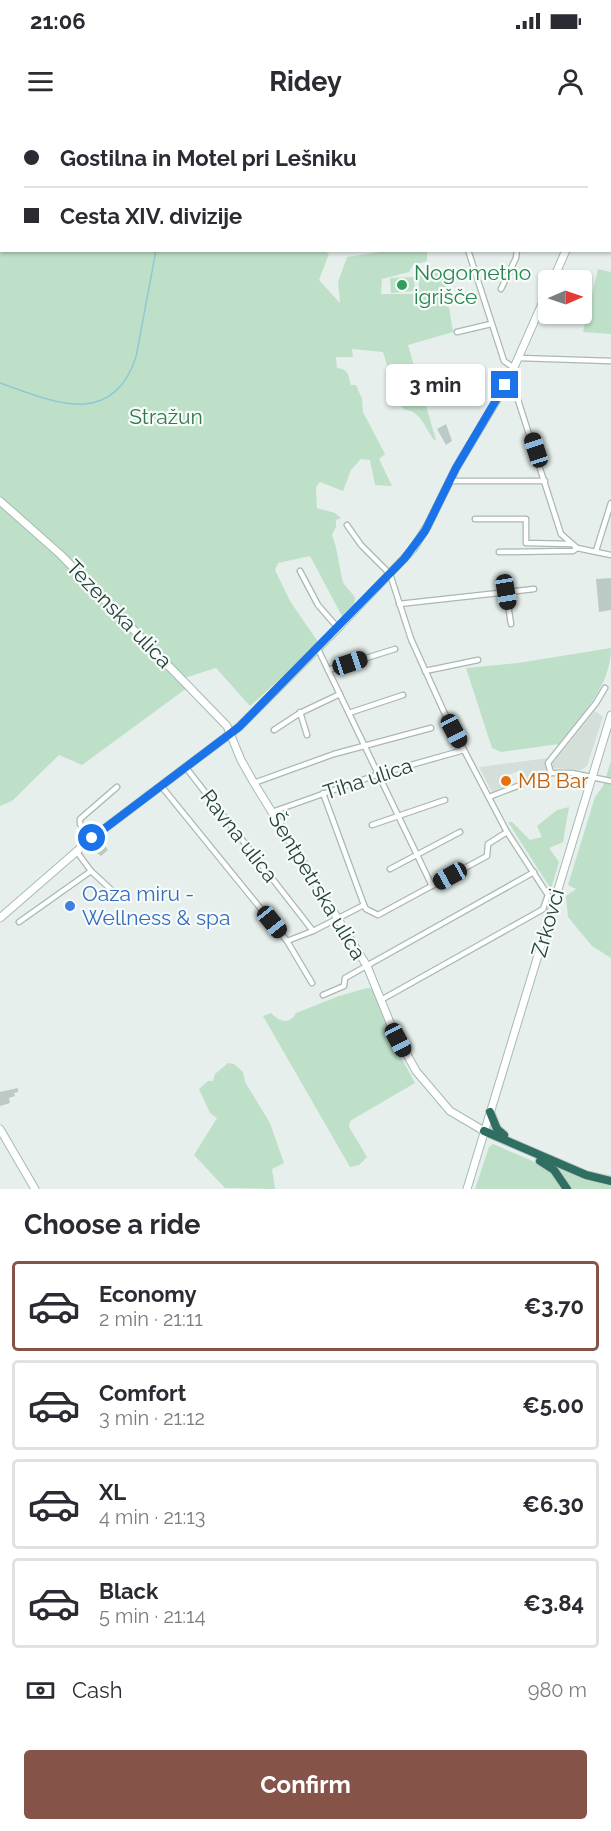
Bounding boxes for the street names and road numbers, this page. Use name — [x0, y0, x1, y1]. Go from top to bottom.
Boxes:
street label: Tezenska ulica — [61, 554, 177, 673]
street label: Tiha ulica — [320, 752, 416, 805]
street label: Ravna ulica — [195, 784, 283, 887]
street label: Šentpetrska ulica — [264, 807, 371, 964]
street label: Zrkovci — [526, 886, 569, 960]

